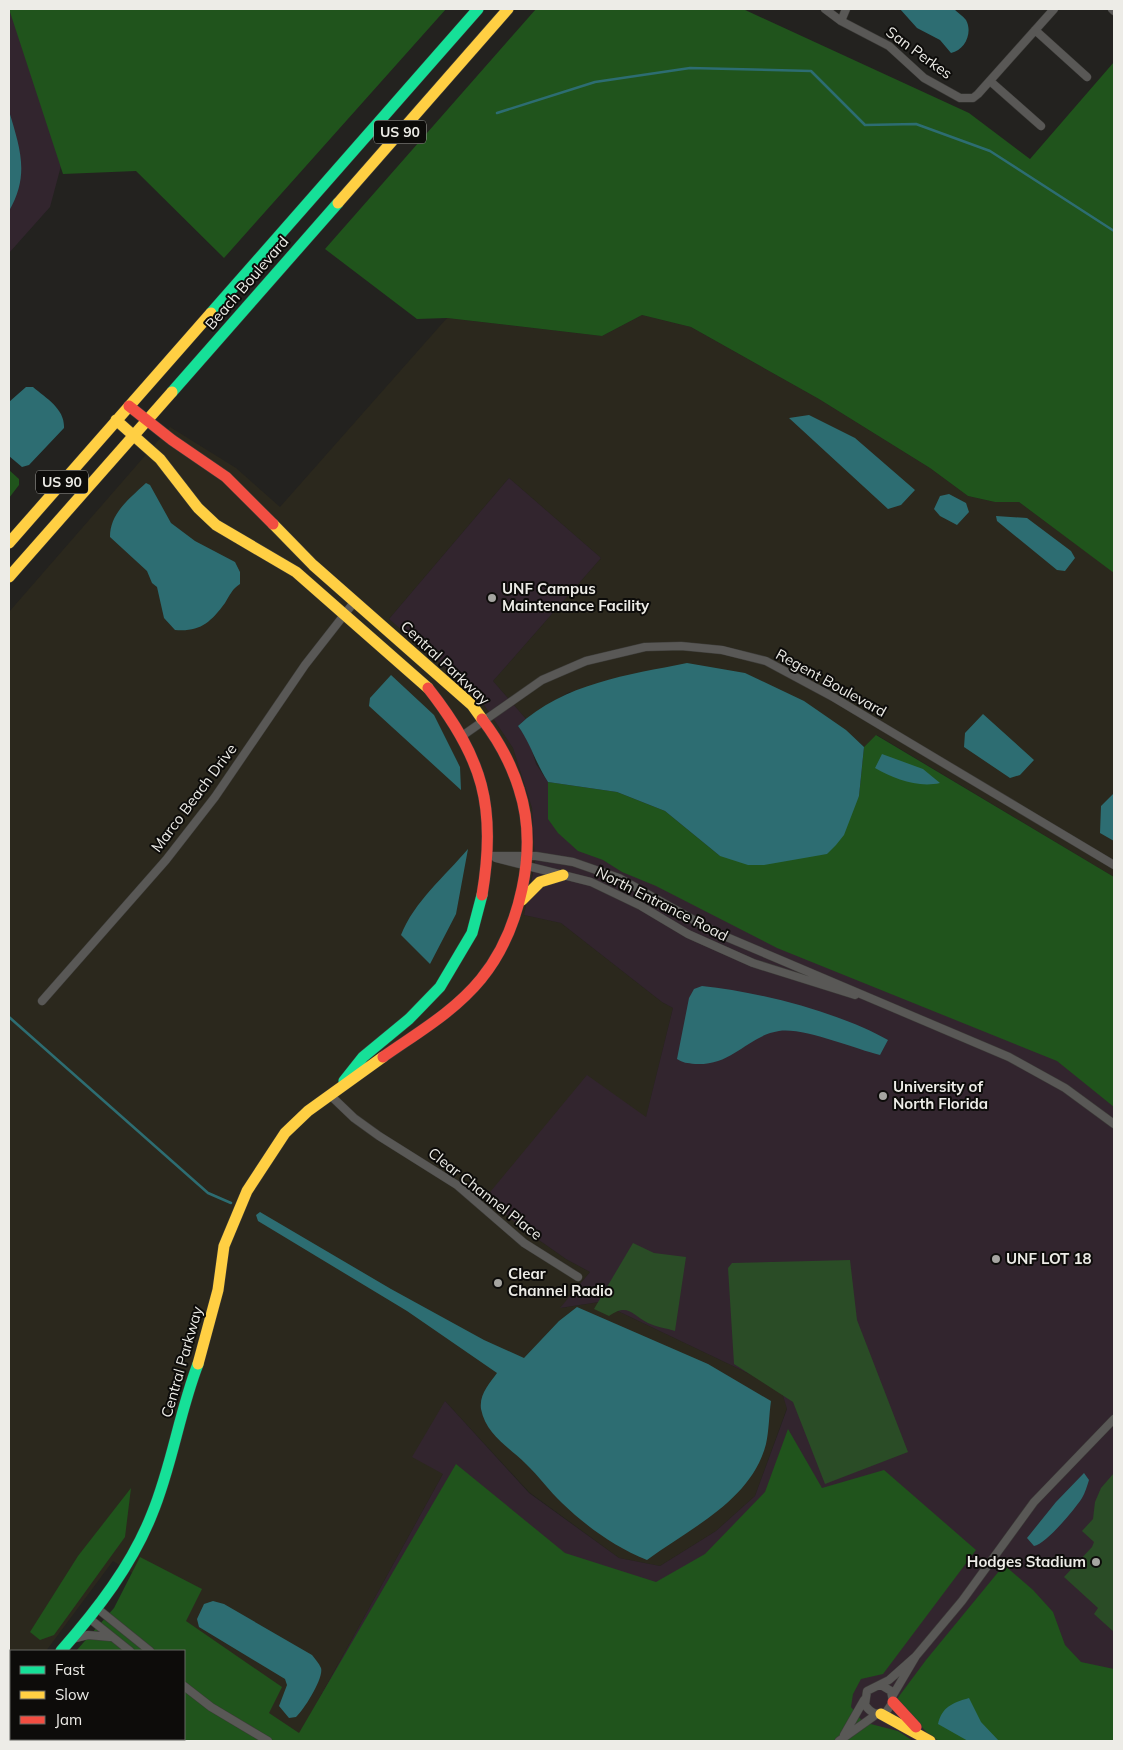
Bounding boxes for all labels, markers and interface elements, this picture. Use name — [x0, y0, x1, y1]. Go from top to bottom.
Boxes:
street label: San Perkes — [882, 22, 956, 83]
road number: US 90 — [374, 120, 426, 144]
street label: Beach Boulevard — [201, 232, 292, 333]
road number: US 90 — [36, 471, 88, 494]
place label: UNF Campus Maintenance Facility — [502, 579, 650, 615]
marker: UNF Campus Maintenance Facility — [486, 592, 498, 604]
street label: Central Parkway — [397, 617, 494, 709]
street label: Regent Boulevard — [773, 644, 890, 721]
street label: Marco Beach Drive — [147, 740, 241, 856]
street label: North Entrance Road — [593, 862, 731, 945]
place label: University of North Florida — [893, 1077, 988, 1113]
marker: University of North Florida — [877, 1090, 889, 1102]
street label: Clear Channel Place — [425, 1143, 546, 1244]
place label: UNF LOT 18 — [1006, 1249, 1092, 1268]
marker: UNF LOT 18 — [990, 1253, 1002, 1265]
place label: Clear Channel Radio — [508, 1264, 613, 1300]
marker: Clear Channel Radio — [492, 1277, 504, 1289]
street label: Central Parkway — [157, 1304, 206, 1420]
place label: Hodges Stadium — [967, 1552, 1086, 1571]
marker: Hodges Stadium — [1090, 1556, 1102, 1568]
legend — [10, 1650, 185, 1740]
text: Fast — [55, 1660, 85, 1679]
text: Slow — [55, 1685, 89, 1704]
text: Jam — [55, 1710, 82, 1729]

